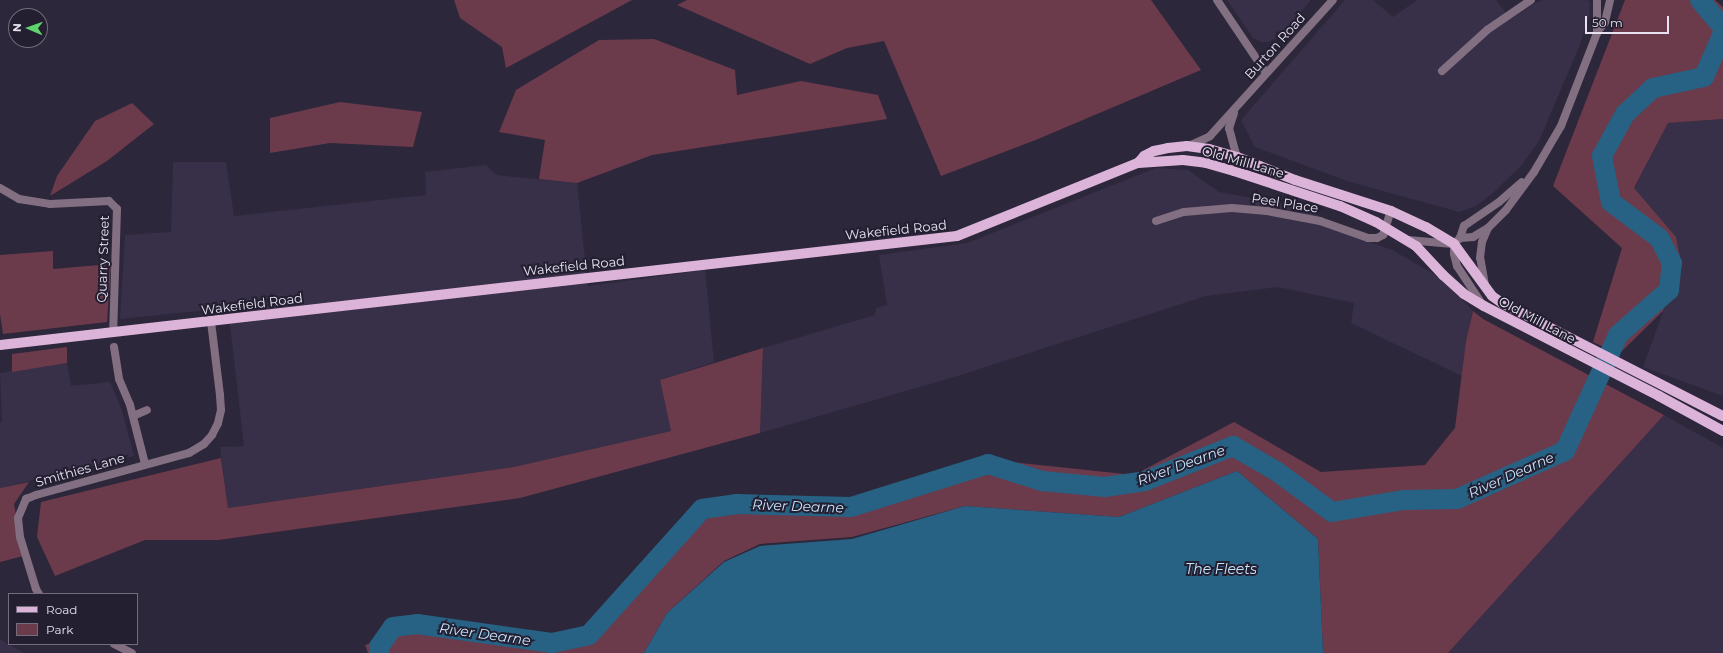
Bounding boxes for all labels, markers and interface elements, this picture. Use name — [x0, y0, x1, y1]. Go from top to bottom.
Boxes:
north arrow — [8, 8, 48, 48]
scale bar — [1587, 8, 1671, 34]
street label: Burton Road — [1241, 10, 1309, 82]
text: 50 m — [1592, 15, 1623, 30]
text: N — [10, 23, 24, 32]
street label: Old Mill Lane — [1200, 143, 1286, 181]
street label: Peel Place — [1251, 190, 1319, 216]
street label: Quarry Street — [94, 215, 112, 303]
street label: Wakefield Road — [844, 217, 948, 243]
street label: Wakefield Road — [522, 253, 626, 279]
street label: Wakefield Road — [200, 290, 304, 318]
street label: Old Mill Lane — [1496, 293, 1578, 347]
water label: River Dearne — [1135, 441, 1227, 489]
water label: River Dearne — [1466, 449, 1556, 501]
street label: Smithies Lane — [33, 450, 127, 490]
water label: River Dearne — [752, 496, 844, 516]
water label: The Fleets — [1185, 561, 1257, 577]
legend — [8, 593, 138, 645]
text: Road — [46, 602, 77, 617]
water label: River Dearne — [438, 619, 532, 649]
text: Park — [46, 622, 73, 637]

